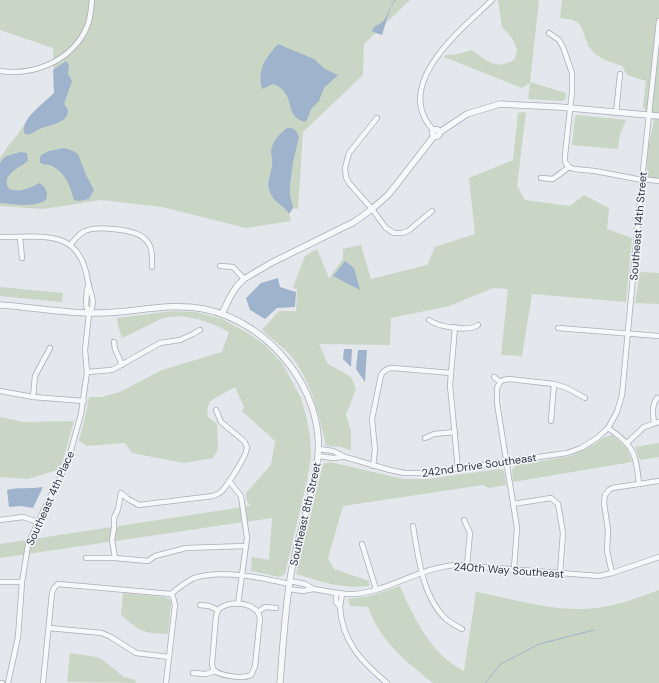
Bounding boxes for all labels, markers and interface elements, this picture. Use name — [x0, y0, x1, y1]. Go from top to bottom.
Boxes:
street label: Southeast 14th Street — [626, 171, 650, 281]
street label: Southeast 4th Place — [23, 448, 77, 548]
street label: 242nd Drive Southeast — [421, 450, 537, 480]
street label: Southeast 8th Street — [286, 461, 324, 567]
street label: 240th Way Southeast — [453, 559, 565, 581]

